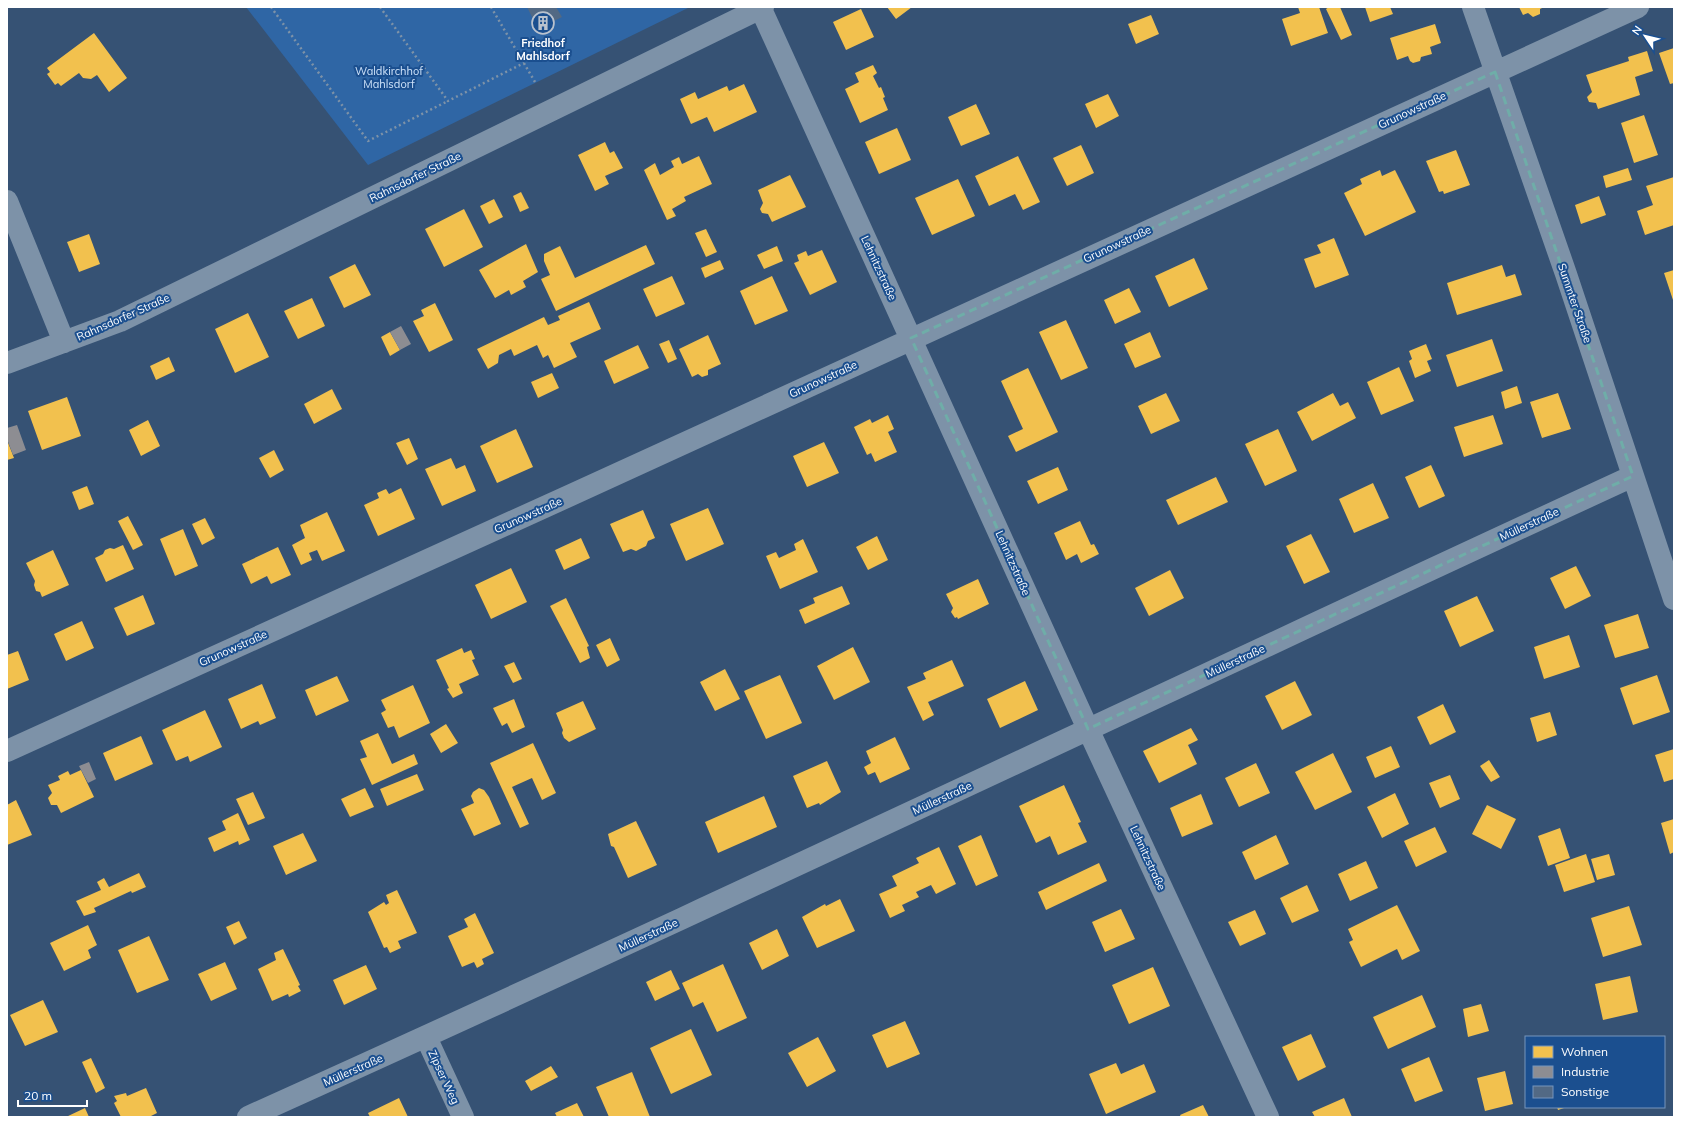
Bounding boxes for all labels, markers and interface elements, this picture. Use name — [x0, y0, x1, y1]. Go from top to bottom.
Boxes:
building icon: Friedhof Mahlsdorf — [530, 10, 556, 36]
north arrow — [1625, 16, 1665, 56]
text: N — [1629, 23, 1645, 38]
place label: Friedhof Mahlsdorf — [516, 36, 571, 63]
park label: Waldkirchhof Mahlsdorf — [355, 64, 423, 91]
street label: Grunowstraße — [1376, 88, 1448, 132]
street label: Rahnsdorfer Straße — [367, 149, 463, 205]
street label: Grunowstraße — [1081, 222, 1153, 266]
street label: Lehnitzstraße — [858, 233, 900, 303]
street label: Summter Straße — [1555, 261, 1595, 345]
street label: Rahnsdorfer Straße — [74, 290, 172, 344]
street label: Grunowstraße — [787, 357, 859, 401]
street label: Grunowstraße — [492, 494, 564, 536]
street label: Müllerstraße — [1497, 504, 1561, 544]
street label: Lehnitzstraße — [992, 528, 1034, 598]
street label: Grunowstraße — [197, 627, 269, 669]
street label: Müllerstraße — [1203, 641, 1267, 681]
street label: Müllerstraße — [910, 778, 974, 818]
street label: Lehnitzstraße — [1127, 823, 1169, 893]
street label: Müllerstraße — [616, 915, 680, 955]
legend — [1525, 1036, 1665, 1108]
text: Wohnen — [1561, 1044, 1608, 1059]
street label: Zipser Weg — [425, 1048, 463, 1106]
street label: Müllerstraße — [321, 1051, 385, 1089]
text: Industrie — [1561, 1064, 1609, 1079]
scale bar — [18, 1082, 87, 1108]
text: Sonstige — [1561, 1084, 1609, 1099]
text: 20 m — [24, 1088, 52, 1103]

